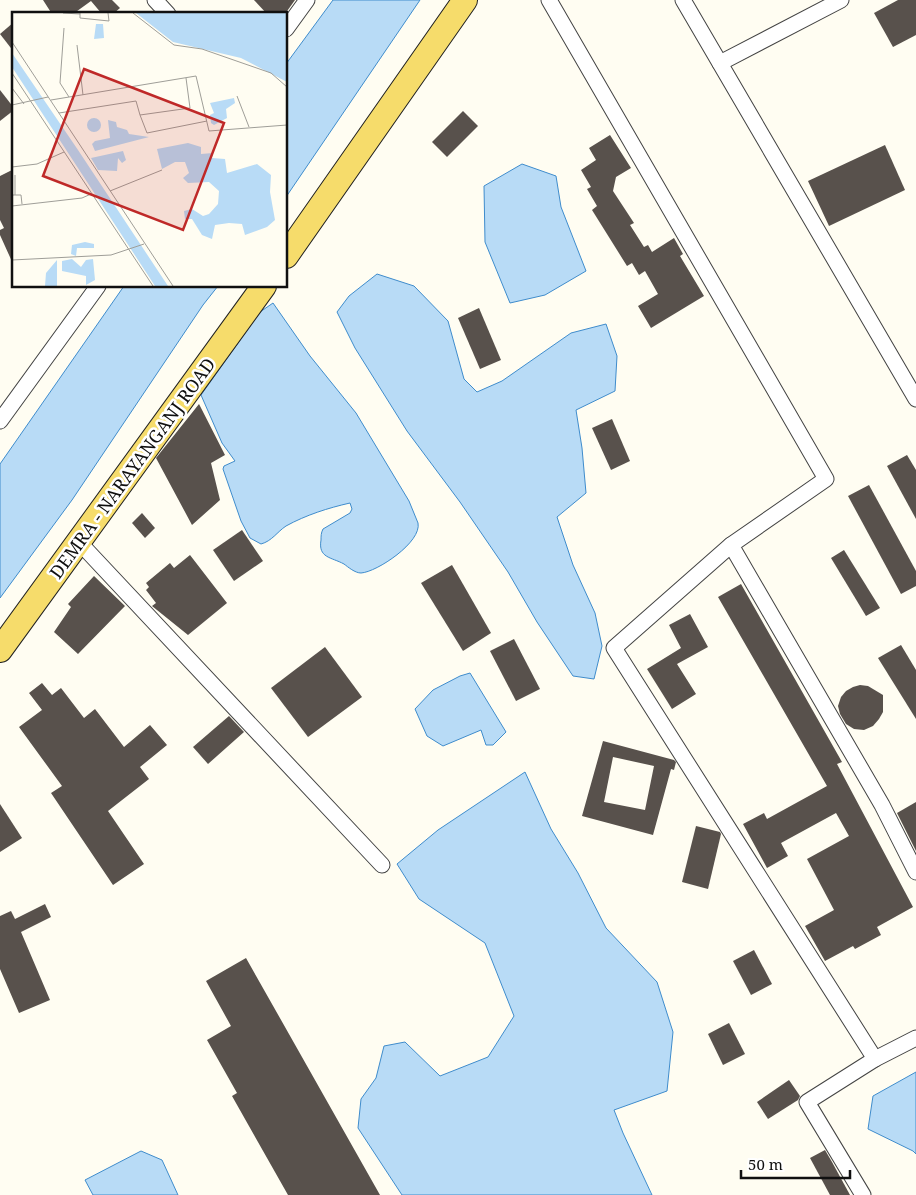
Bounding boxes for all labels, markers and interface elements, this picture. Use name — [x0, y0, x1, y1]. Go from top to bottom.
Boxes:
inset map — [12, 12, 288, 288]
street label: DEMRA - NARAYANGANJ ROAD — [44, 353, 220, 583]
scale bar — [741, 1148, 850, 1180]
text: 50 m — [748, 1154, 783, 1174]

